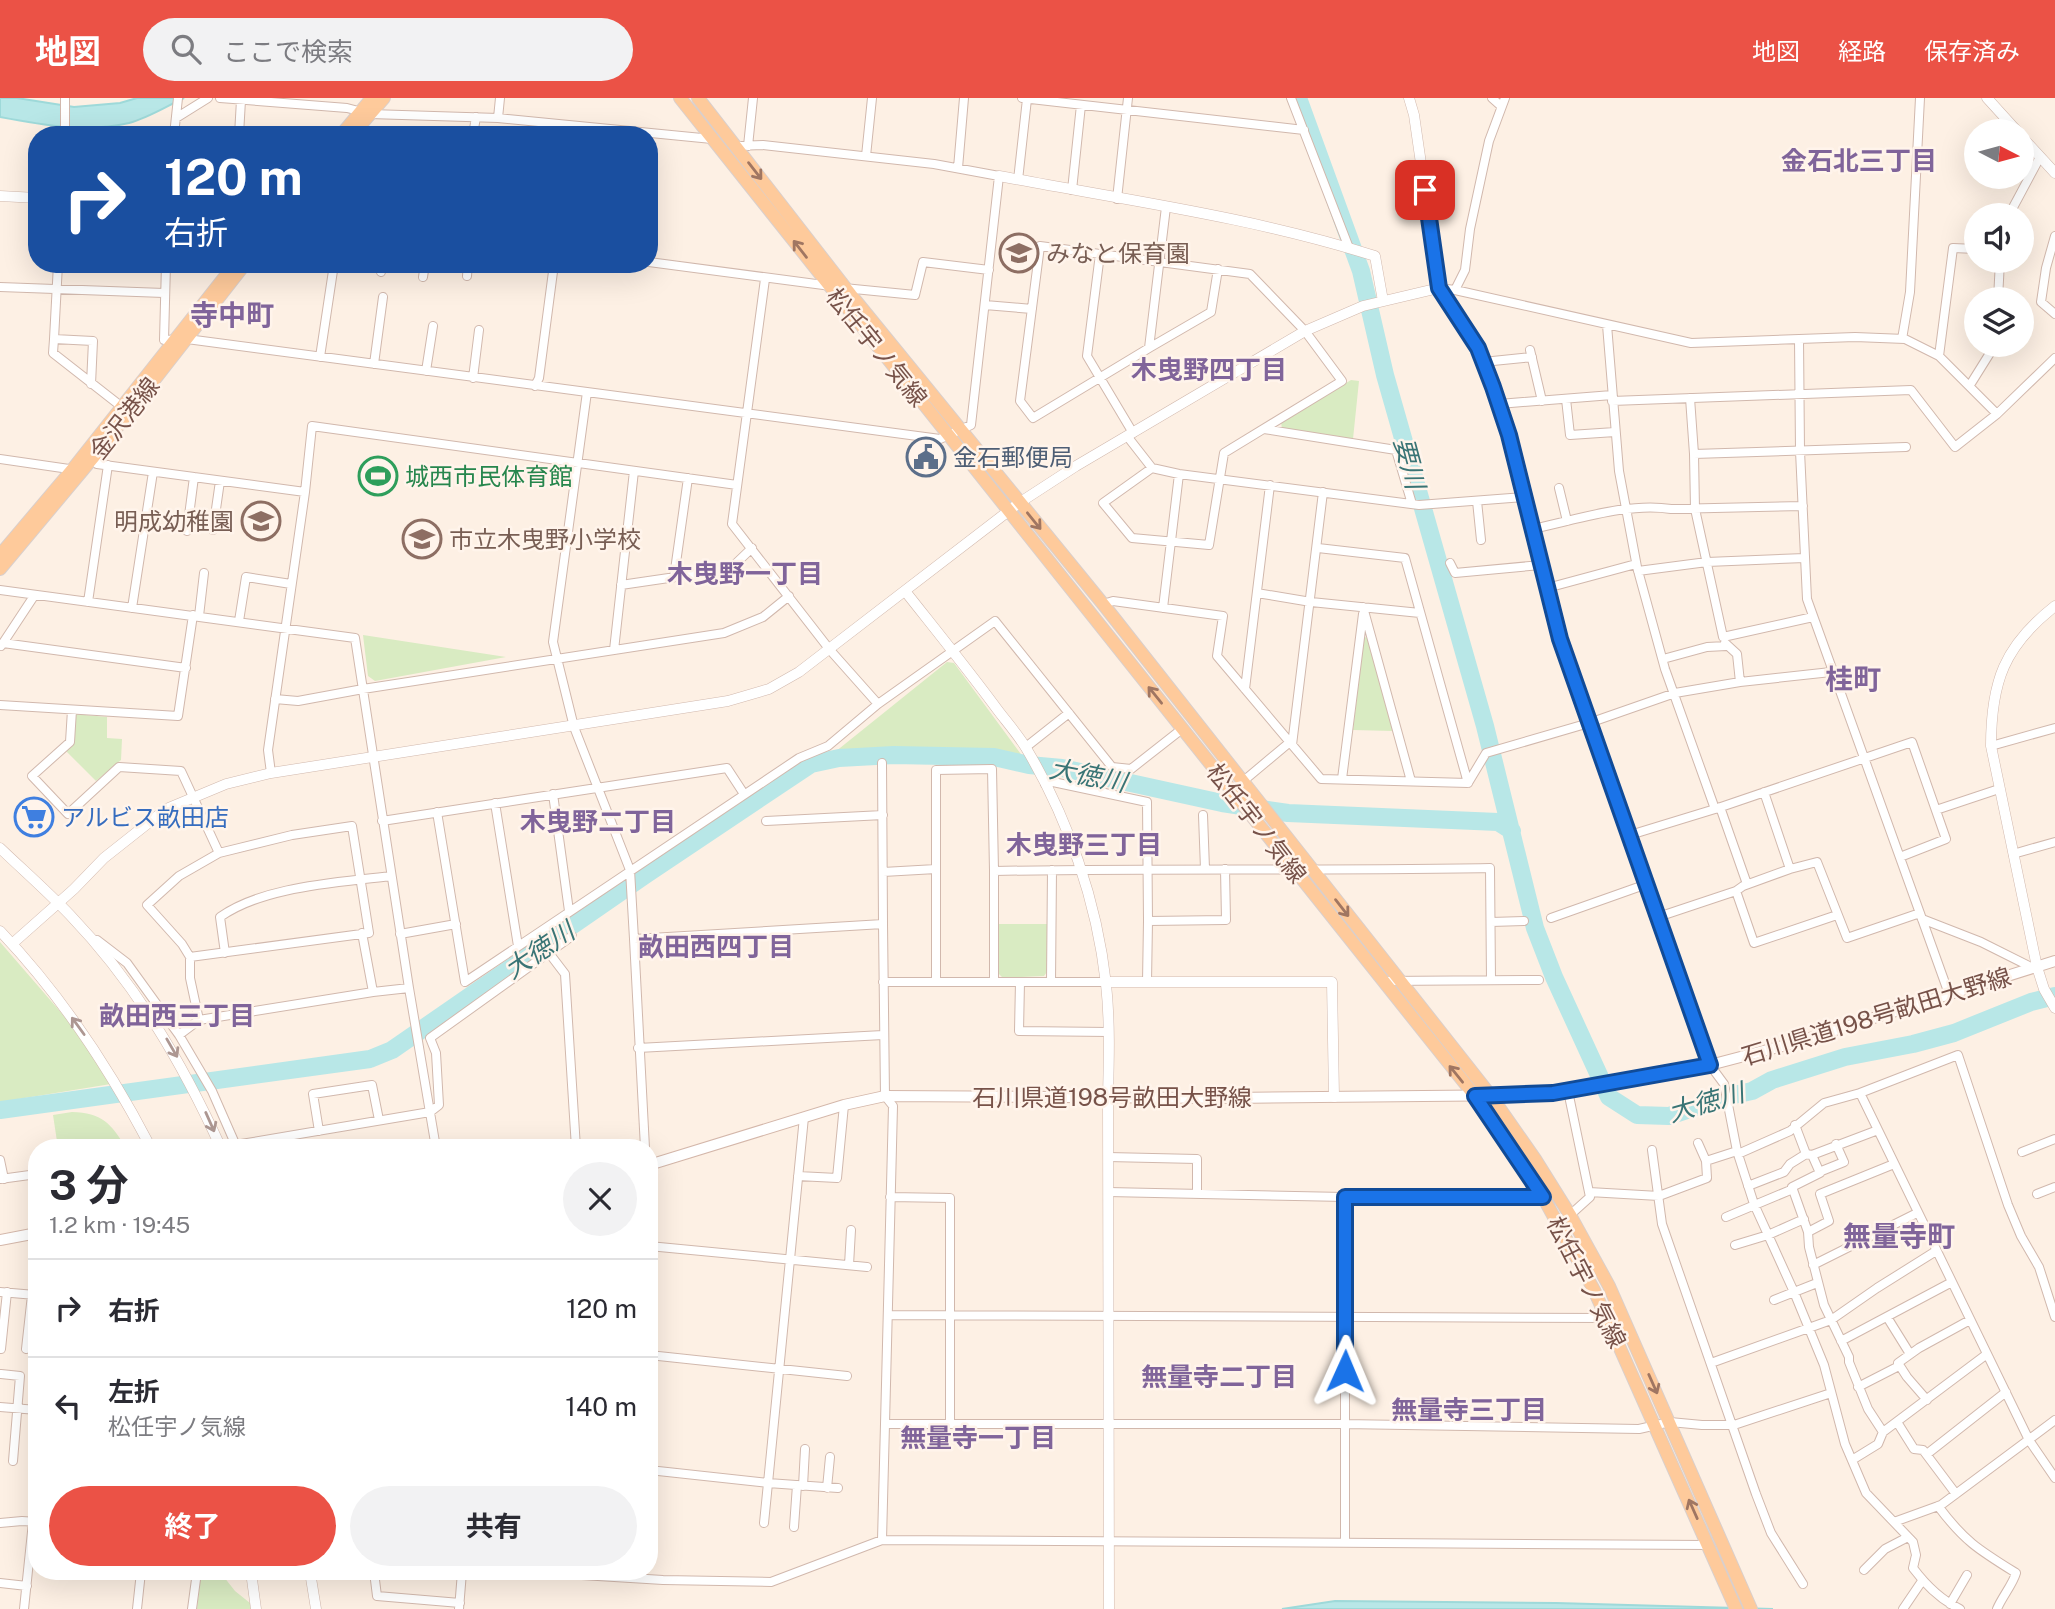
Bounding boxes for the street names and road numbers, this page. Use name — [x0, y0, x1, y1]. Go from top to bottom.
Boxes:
street label: 松任宇ノ気線 — [821, 282, 933, 412]
street label: 金沢港線 — [83, 372, 165, 464]
street label: 松任宇ノ気線 — [1202, 758, 1312, 888]
street label: 石川県道198号畝田大野線 — [1738, 962, 2014, 1070]
street label: 石川県道198号畝田大野線 — [972, 1083, 1252, 1111]
street label: 松任宇ノ気線 — [1542, 1211, 1632, 1353]

